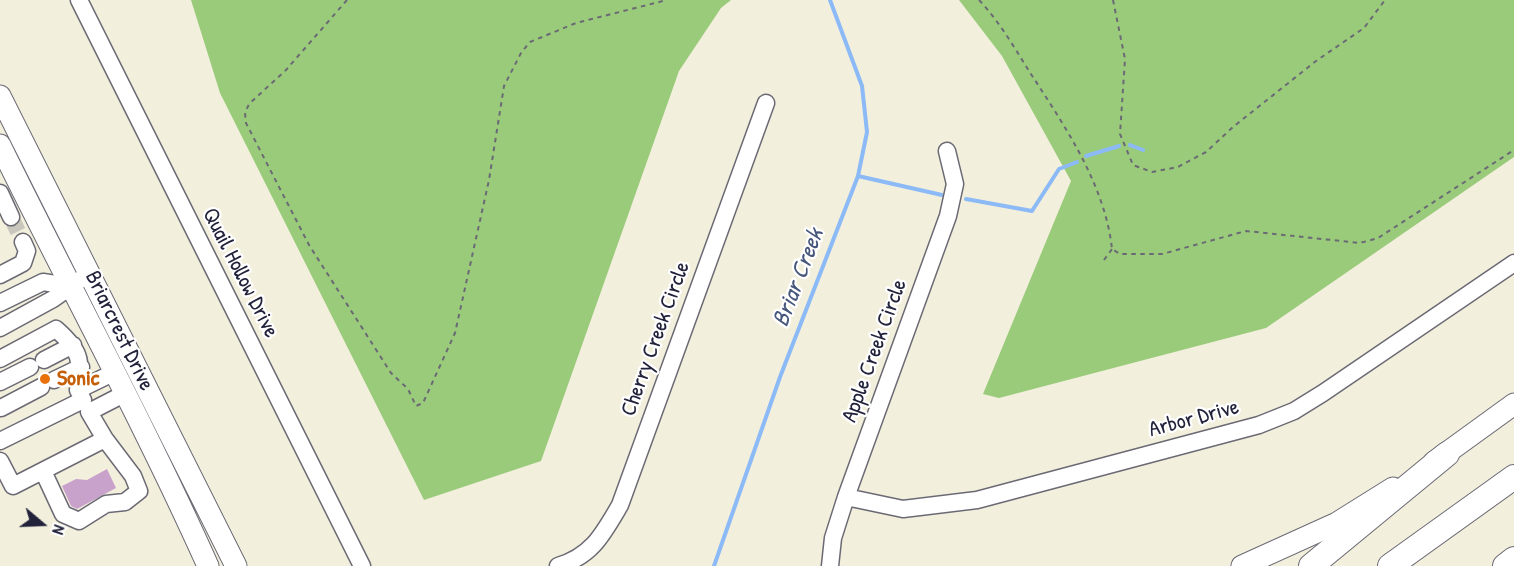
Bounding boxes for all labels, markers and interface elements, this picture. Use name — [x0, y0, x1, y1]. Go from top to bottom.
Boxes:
street label: Quail Hollow Drive — [196, 204, 284, 342]
water label: Briar Creek — [767, 225, 831, 331]
street label: Cherry Creek Circle — [616, 258, 696, 420]
street label: Briarcrest Drive — [79, 267, 159, 395]
street label: Apple Creek Circle — [837, 276, 913, 426]
place label: Sonic — [57, 366, 99, 392]
marker: Sonic — [38, 372, 52, 386]
street label: Arbor Drive — [1146, 394, 1242, 444]
north arrow — [12, 494, 72, 554]
text: N — [47, 522, 71, 537]

